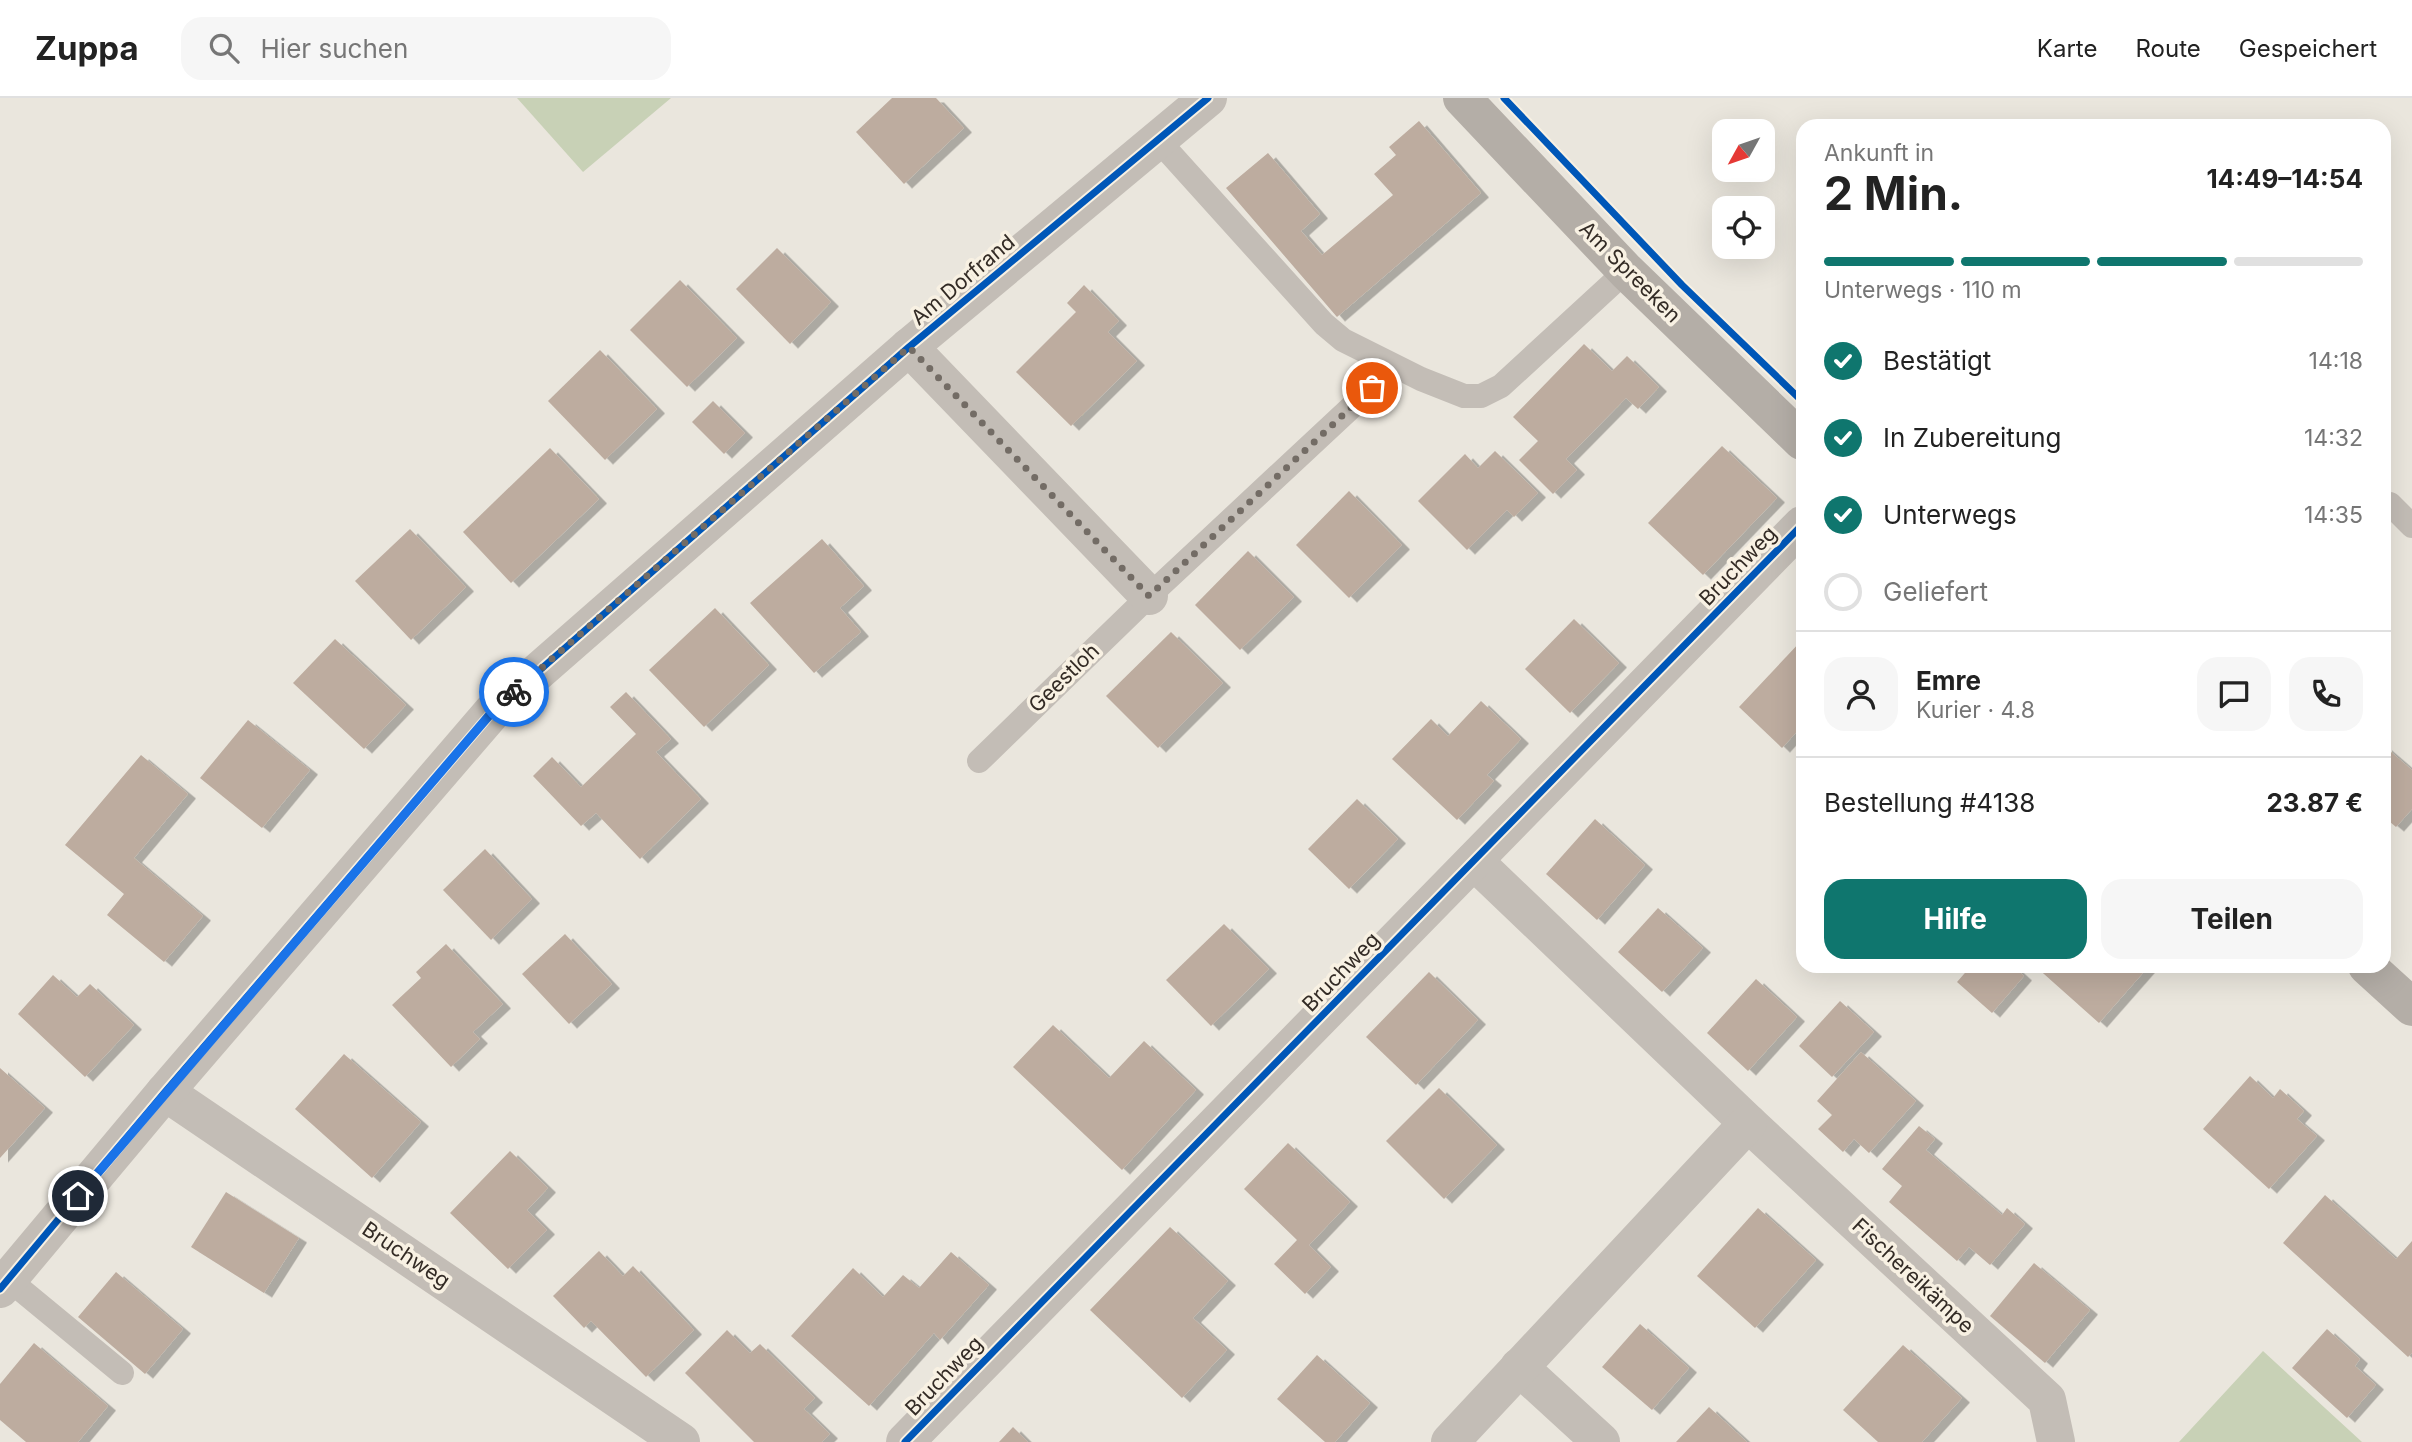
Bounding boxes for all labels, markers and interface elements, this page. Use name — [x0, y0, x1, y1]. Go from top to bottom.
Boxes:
search box — [181, 17, 671, 80]
text: Zuppa — [35, 28, 139, 68]
icon: search — [205, 29, 243, 67]
text: Hier suchen — [261, 33, 408, 64]
text: Karte — [2037, 34, 2097, 63]
text: Route — [2135, 34, 2201, 63]
text: Gespeichert — [2239, 34, 2377, 63]
north arrow — [1712, 119, 1774, 182]
map controls — [1712, 119, 1775, 259]
text: Ankunft in — [1824, 139, 1934, 167]
text: 14:49–14:54 — [2206, 163, 2363, 194]
text: 2 Min. — [1824, 165, 1963, 221]
button: locate — [1712, 196, 1775, 259]
street label: Am Spreeken — [1575, 216, 1686, 327]
street label: Am Dorfrand — [906, 229, 1020, 330]
text: Unterwegs · 110 m — [1824, 276, 2022, 304]
icon: check — [1824, 342, 1862, 380]
text: Bestätigt — [1883, 345, 1991, 376]
text: 14:18 — [2309, 347, 2363, 375]
pin — [1342, 358, 1402, 418]
icon: bag — [1353, 369, 1391, 407]
icon: check — [1824, 419, 1862, 457]
text: In Zubereitung — [1883, 422, 2061, 453]
text: 14:32 — [2304, 424, 2363, 452]
icon: check — [1824, 496, 1862, 534]
text: Unterwegs — [1883, 499, 2017, 530]
text: 14:35 — [2304, 501, 2363, 529]
street label: Bruchweg — [1694, 521, 1782, 610]
text: Geliefert — [1883, 576, 1988, 607]
street label: Geestloh — [1023, 638, 1104, 717]
courier — [479, 657, 549, 727]
button: person — [1824, 657, 1898, 731]
button: chat — [2197, 657, 2271, 731]
button: phone — [2289, 657, 2363, 731]
text: Emre — [1916, 665, 1981, 696]
icon: bike — [495, 673, 533, 711]
text: Kurier · 4.8 — [1916, 696, 2035, 724]
text: Bestellung #4138 — [1824, 787, 2035, 818]
text: 23.87 € — [2266, 787, 2363, 818]
button: Hilfe — [1824, 879, 2087, 959]
button: Teilen — [2101, 879, 2363, 959]
street label: Bruchweg — [1297, 927, 1385, 1016]
pin — [48, 1166, 108, 1226]
icon: home — [59, 1177, 97, 1215]
street label: Fischereikämpe — [1847, 1213, 1979, 1338]
street label: Bruchweg — [358, 1216, 455, 1293]
street label: Bruchweg — [900, 1331, 988, 1420]

